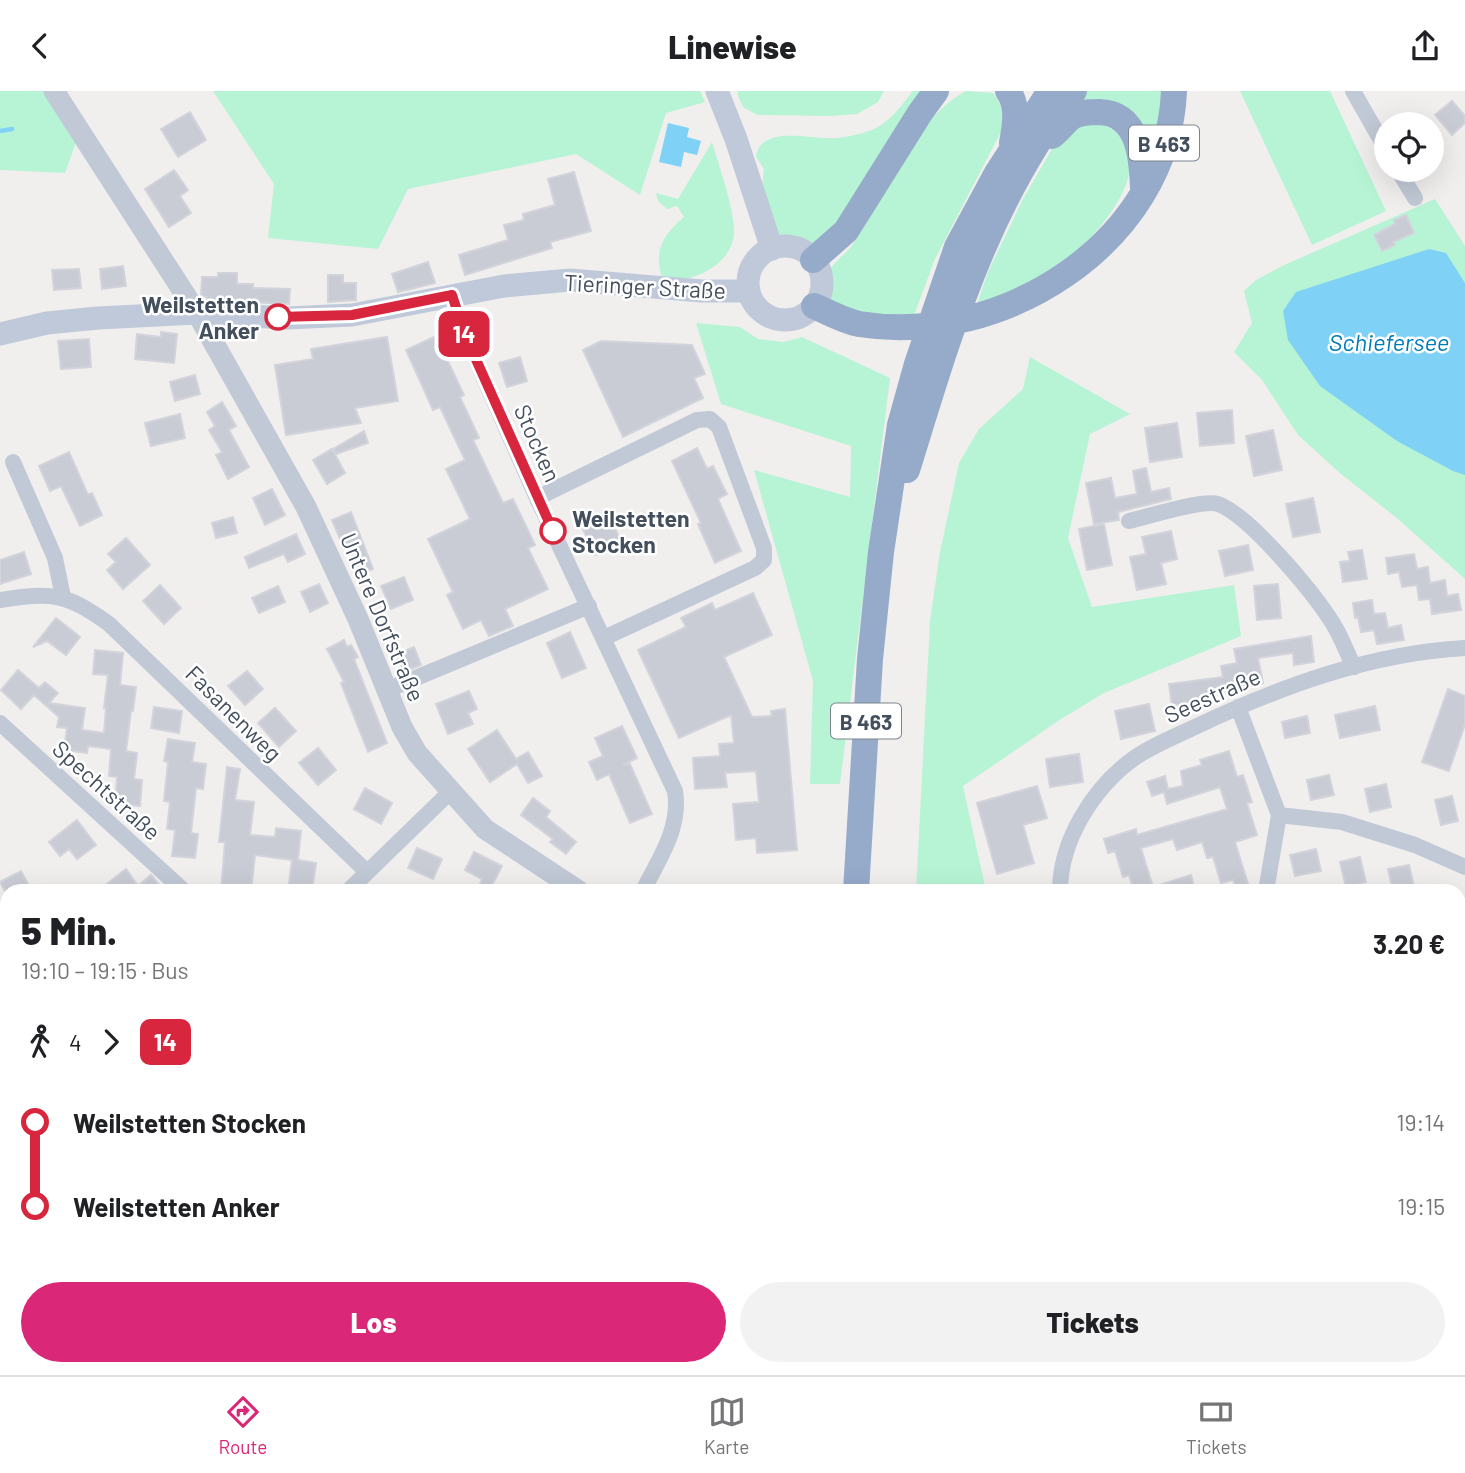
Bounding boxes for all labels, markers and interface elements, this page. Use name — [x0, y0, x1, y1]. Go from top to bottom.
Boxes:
icon: back — [21, 27, 59, 65]
text: Linewise — [668, 27, 797, 65]
icon: share — [1406, 27, 1444, 65]
map controls — [1374, 112, 1444, 182]
button: locate — [1374, 112, 1444, 182]
road number: B 463 — [1129, 125, 1199, 161]
street label: Tieringer Straße — [563, 268, 727, 304]
place label: Weilstetten Anker — [141, 290, 259, 344]
marker: Weilstetten Anker — [265, 304, 291, 330]
line badge: 14 — [433, 311, 496, 357]
text: 14 — [452, 319, 476, 348]
water label: Schiefersee — [1329, 327, 1449, 356]
street label: Stocken — [509, 400, 567, 486]
place label: Weilstetten Stocken — [572, 504, 690, 558]
marker: Weilstetten Stocken — [540, 518, 566, 544]
street label: Untere Dorfstraße — [335, 528, 431, 706]
street label: Fasanenweg — [180, 659, 288, 767]
street label: Seestraße — [1160, 661, 1264, 729]
road number: B 463 — [831, 703, 901, 739]
street label: Spechtstraße — [47, 734, 167, 846]
text: 5 Min. — [21, 907, 117, 953]
text: 3.20 € — [1373, 928, 1445, 959]
text: 19:10 – 19:15 · Bus — [21, 956, 189, 984]
icon: walk — [21, 1023, 59, 1061]
icon: forward — [92, 1023, 130, 1061]
text: 14 — [154, 1027, 177, 1056]
text: 4 — [69, 1028, 82, 1056]
text: Weilstetten Stocken — [73, 1107, 306, 1138]
text: 19:14 — [1396, 1108, 1445, 1136]
text: Weilstetten Anker — [73, 1191, 280, 1222]
text: 19:15 — [1397, 1192, 1445, 1220]
button: Los — [21, 1282, 726, 1362]
button: Tickets — [740, 1282, 1445, 1362]
tab: Route — [218, 1393, 267, 1458]
tab: Karte — [704, 1393, 749, 1458]
tab: Tickets — [1186, 1393, 1247, 1458]

